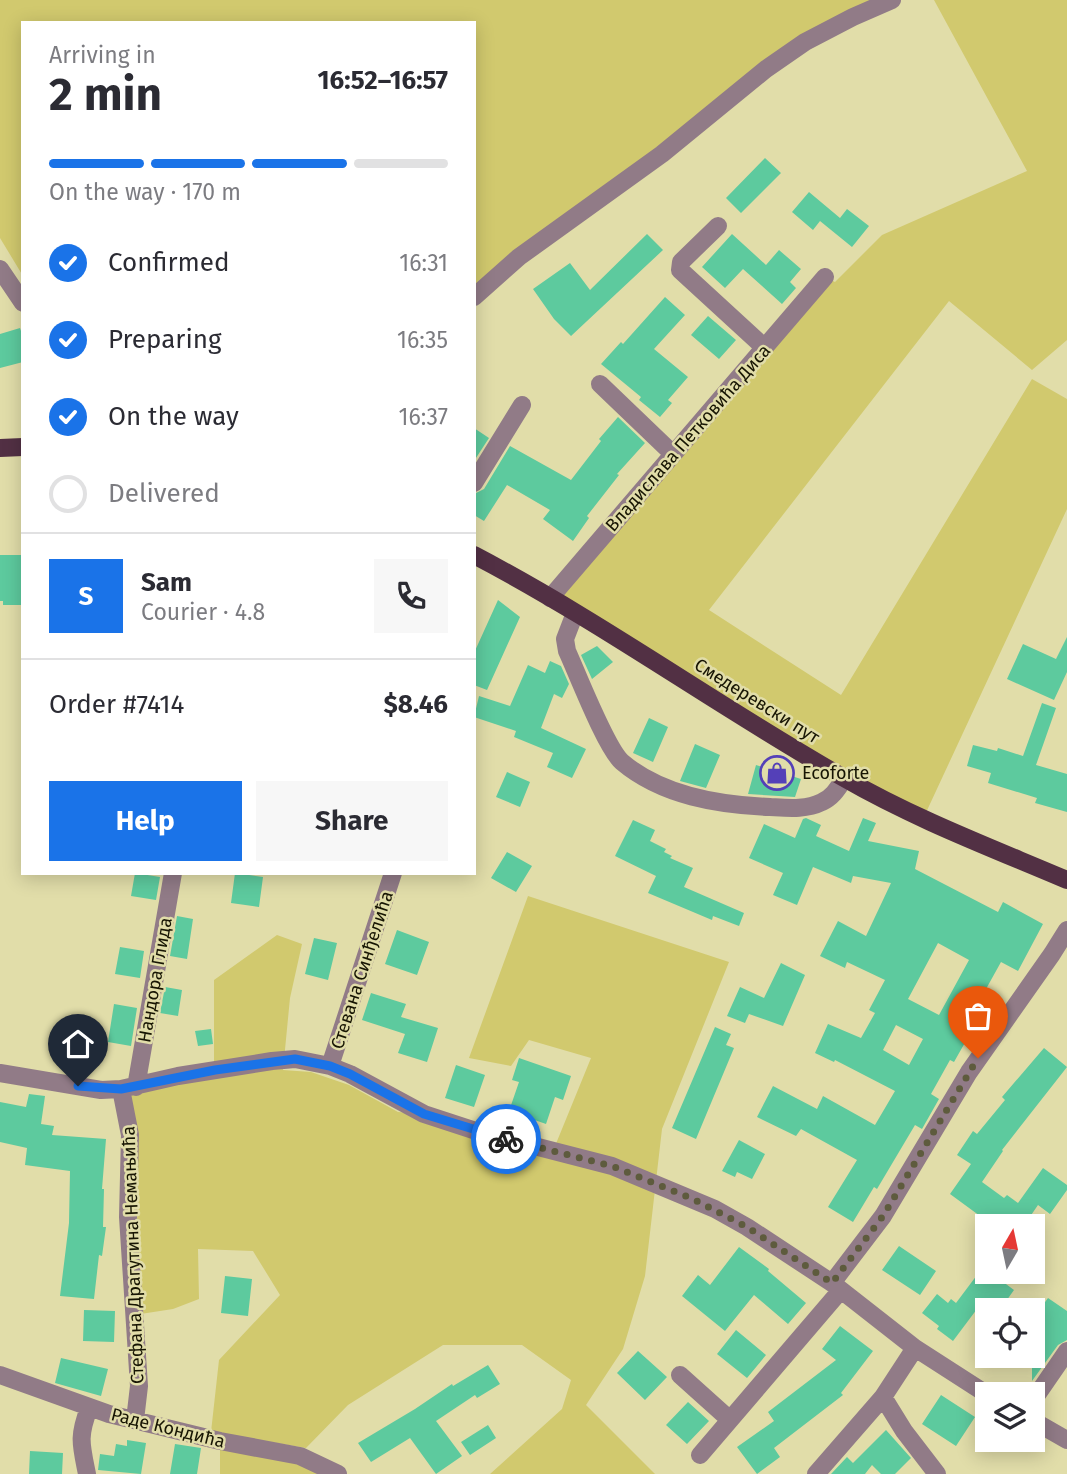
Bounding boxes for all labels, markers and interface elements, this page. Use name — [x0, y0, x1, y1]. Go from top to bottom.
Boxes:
text: Arriving in — [49, 41, 156, 69]
text: 16:52–16:57 — [318, 65, 448, 96]
text: 2 min — [49, 67, 162, 122]
text: On the way · 170 m — [49, 178, 241, 206]
icon: check — [49, 244, 87, 282]
text: Confirmed — [108, 247, 229, 278]
text: 16:31 — [399, 249, 448, 277]
icon: check — [49, 321, 87, 359]
text: Preparing — [108, 324, 221, 355]
text: 16:35 — [397, 326, 448, 354]
street label: Владислава Петковића Диса — [601, 340, 775, 536]
icon: check — [49, 398, 87, 436]
text: On the way — [108, 401, 239, 432]
text: 16:37 — [398, 403, 448, 431]
text: Delivered — [108, 478, 220, 509]
button: phone — [374, 559, 448, 633]
text: Sam — [141, 567, 192, 598]
text: S — [79, 581, 93, 612]
text: Courier · 4.8 — [141, 598, 265, 626]
street label: Смедеревски пут — [690, 654, 824, 749]
text: Order #7414 — [49, 689, 184, 720]
text: $8.46 — [384, 689, 448, 720]
shop icon: Ecoforte — [758, 754, 796, 792]
place label: Ecoforte — [802, 762, 869, 784]
button: Help — [49, 781, 242, 861]
button: Share — [256, 781, 448, 861]
street label: Стевана Синђелића — [326, 888, 398, 1052]
street label: Нандора Глида — [133, 916, 177, 1044]
pin — [948, 986, 1008, 1058]
icon: bag — [959, 997, 997, 1035]
pin — [48, 1014, 108, 1086]
icon: home — [59, 1025, 97, 1063]
courier — [471, 1104, 541, 1174]
icon: bike — [487, 1120, 525, 1158]
street label: Стефана Драгутина Немањића — [118, 1126, 148, 1384]
north arrow — [975, 1214, 1045, 1284]
map controls — [975, 1214, 1045, 1452]
button: locate — [975, 1298, 1045, 1368]
button: layers — [975, 1382, 1045, 1452]
street label: Раде Кондића — [109, 1403, 227, 1453]

